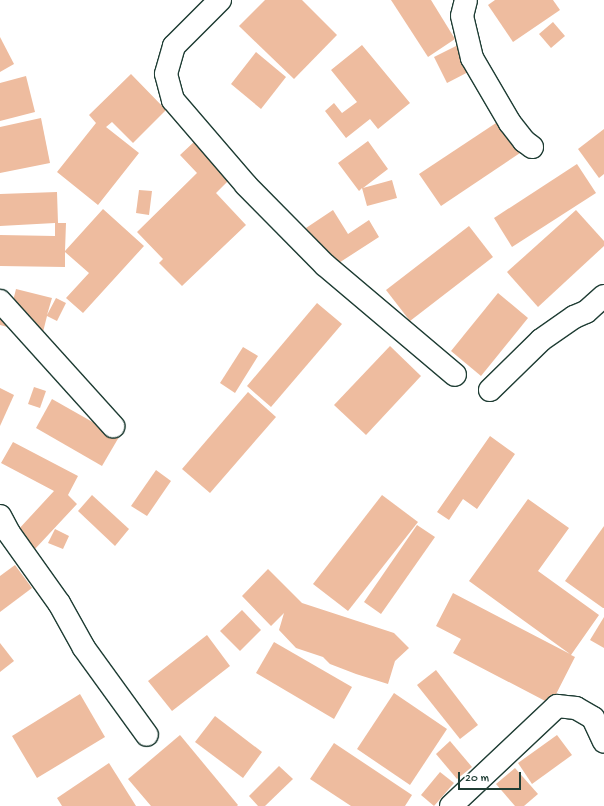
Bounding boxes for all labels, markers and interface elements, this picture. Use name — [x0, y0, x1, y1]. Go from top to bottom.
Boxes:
scale bar — [460, 764, 523, 790]
text: 20 m — [465, 772, 489, 786]

